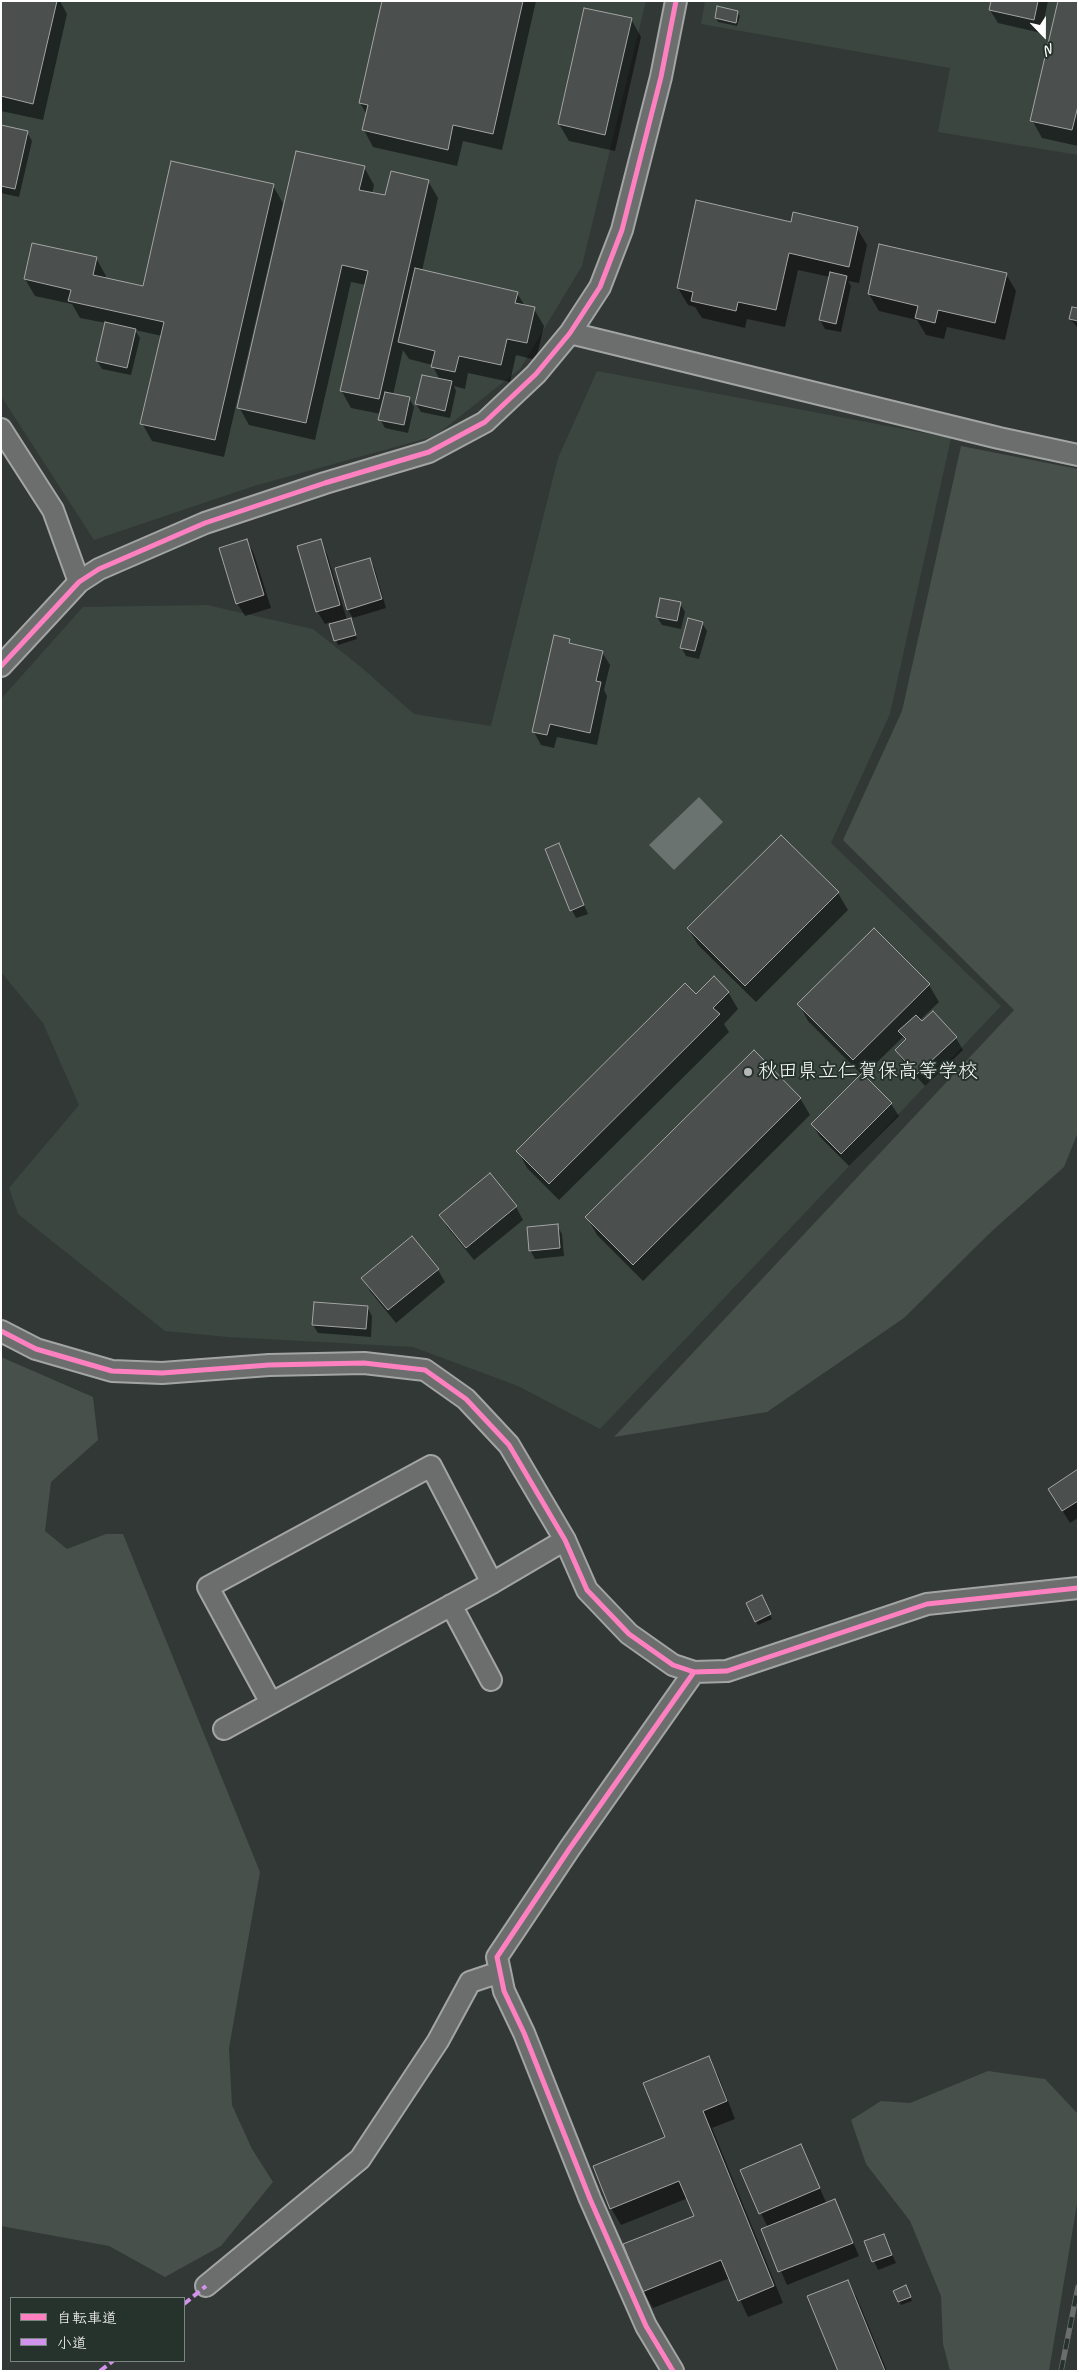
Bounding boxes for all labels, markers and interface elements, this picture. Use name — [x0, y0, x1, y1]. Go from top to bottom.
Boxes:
north arrow — [1019, 10, 1069, 60]
text: N — [1043, 40, 1057, 59]
place label: 秋田県立仁賀保高等学校 — [758, 1060, 978, 1084]
marker: 秋田県立仁賀保高等学校 — [742, 1066, 754, 1078]
legend — [10, 2297, 185, 2362]
text: 自転車道 — [57, 2309, 117, 2328]
text: 小道 — [57, 2334, 87, 2353]

